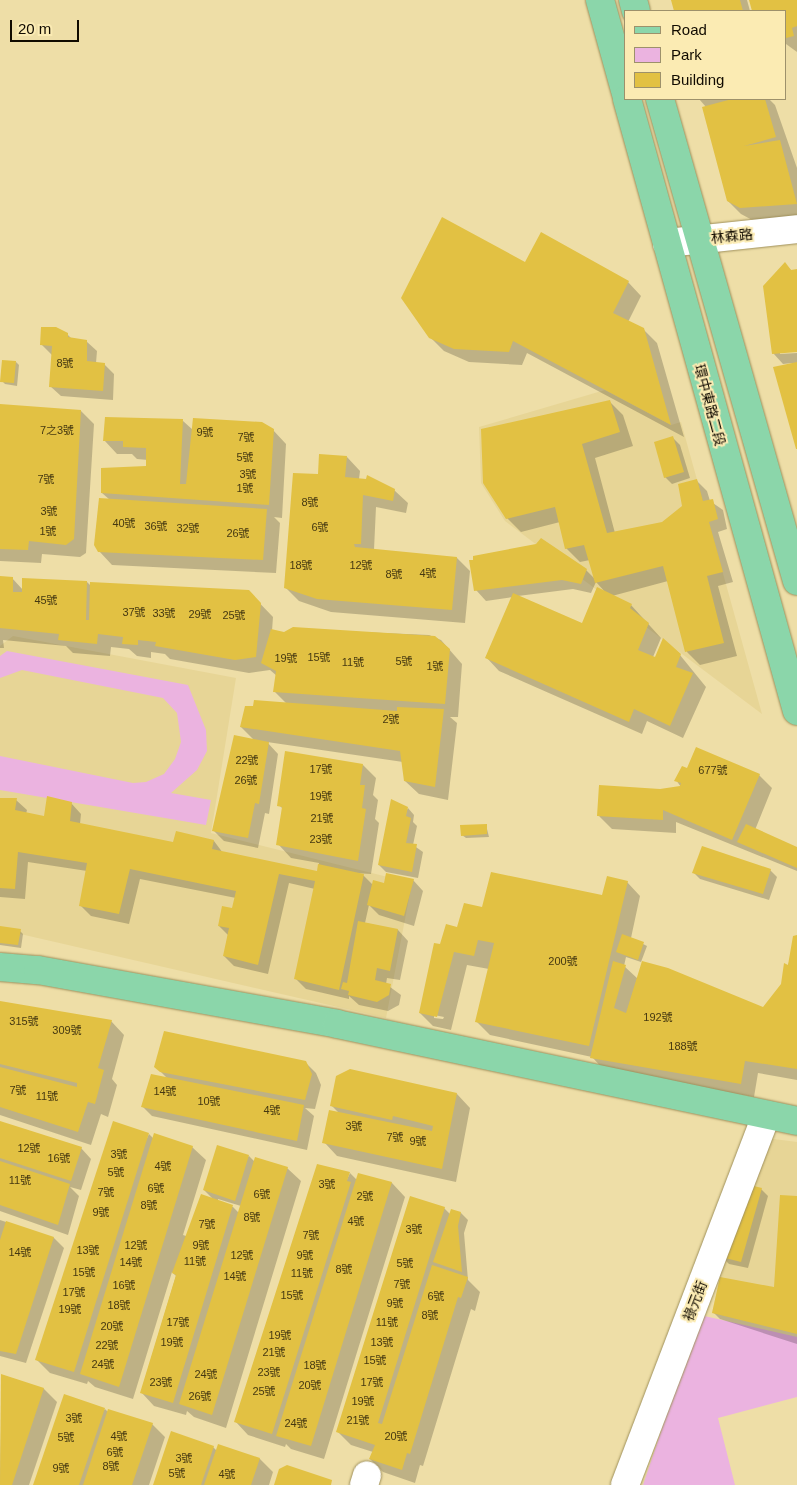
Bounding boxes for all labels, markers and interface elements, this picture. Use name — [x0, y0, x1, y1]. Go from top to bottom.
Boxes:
scale bar — [12, 10, 81, 42]
legend — [624, 10, 787, 100]
text: 20 m — [18, 20, 51, 37]
text: Road — [671, 21, 707, 38]
text: Park — [671, 46, 702, 63]
text: Building — [671, 71, 724, 88]
street label: 林森路 — [710, 225, 754, 247]
house number: 8號 — [56, 356, 74, 370]
street label: 環中東路二段 — [691, 362, 729, 448]
house number: 7之3號 — [40, 423, 74, 437]
house number: 9號 — [196, 425, 214, 439]
house number: 7號 — [237, 430, 255, 444]
house number: 5號 — [236, 450, 254, 464]
house number: 3號 — [239, 467, 257, 481]
house number: 7號 — [37, 472, 55, 486]
house number: 1號 — [236, 481, 254, 495]
house number: 8號 — [301, 495, 319, 509]
house number: 3號 — [40, 504, 58, 518]
house number: 40號 — [112, 516, 136, 530]
house number: 36號 — [144, 519, 168, 533]
house number: 6號 — [311, 520, 329, 534]
house number: 32號 — [176, 521, 200, 535]
house number: 1號 — [39, 524, 57, 538]
house number: 26號 — [226, 526, 250, 540]
house number: 18號 — [289, 558, 313, 572]
house number: 12號 — [349, 558, 373, 572]
house number: 4號 — [419, 566, 437, 580]
house number: 8號 — [385, 567, 403, 581]
house number: 45號 — [34, 593, 58, 607]
house number: 37號 — [122, 605, 146, 619]
house number: 33號 — [152, 606, 176, 620]
house number: 29號 — [188, 607, 212, 621]
house number: 25號 — [222, 608, 246, 622]
house number: 15號 — [307, 650, 331, 664]
house number: 19號 — [274, 651, 298, 665]
house number: 5號 — [395, 654, 413, 668]
house number: 11號 — [342, 655, 364, 669]
house number: 1號 — [426, 659, 444, 673]
house number: 2號 — [382, 712, 400, 726]
house number: 22號 — [235, 753, 259, 767]
house number: 17號 — [309, 762, 333, 776]
house number: 677號 — [698, 763, 728, 777]
house number: 26號 — [234, 773, 258, 787]
house number: 19號 — [309, 789, 333, 803]
house number: 21號 — [310, 811, 334, 825]
house number: 23號 — [309, 832, 333, 846]
house number: 200號 — [548, 954, 578, 968]
house number: 192號 — [643, 1010, 673, 1024]
house number: 315號 — [9, 1014, 39, 1028]
house number: 309號 — [52, 1023, 82, 1037]
house number: 188號 — [668, 1039, 698, 1053]
house number: 7號 — [9, 1083, 27, 1097]
house number: 14號 — [153, 1084, 177, 1098]
house number: 11號 — [36, 1089, 58, 1103]
house number: 10號 — [197, 1094, 221, 1108]
house number: 4號 — [263, 1103, 281, 1117]
house number: 3號 — [345, 1119, 363, 1133]
house number: 7號 — [386, 1130, 404, 1144]
house number: 9號 — [409, 1134, 427, 1148]
house number: 12號 — [17, 1141, 41, 1155]
house number: 3號 — [110, 1147, 128, 1161]
house number: 16號 — [47, 1151, 71, 1165]
house number: 4號 — [154, 1159, 172, 1173]
house number: 5號 — [107, 1165, 125, 1179]
house number: 11號 — [9, 1173, 31, 1187]
house number: 3號 — [318, 1177, 336, 1191]
house number: 6號 — [147, 1181, 165, 1195]
house number: 7號 — [97, 1185, 115, 1199]
house number: 6號 — [253, 1187, 271, 1201]
house number: 2號 — [356, 1189, 374, 1203]
house number: 8號 — [140, 1198, 158, 1212]
house number: 9號 — [92, 1205, 110, 1219]
house number: 8號 — [243, 1210, 261, 1224]
house number: 4號 — [347, 1214, 365, 1228]
house number: 7號 — [198, 1217, 216, 1231]
house number: 3號 — [405, 1222, 423, 1236]
house number: 7號 — [302, 1228, 320, 1242]
house number: 12號 — [124, 1238, 148, 1252]
house number: 9號 — [192, 1238, 210, 1252]
house number: 13號 — [76, 1243, 100, 1257]
house number: 14號 — [8, 1245, 32, 1259]
house number: 12號 — [230, 1248, 254, 1262]
house number: 9號 — [296, 1248, 314, 1262]
house number: 11號 — [184, 1254, 206, 1268]
house number: 14號 — [119, 1255, 143, 1269]
house number: 5號 — [396, 1256, 414, 1270]
house number: 8號 — [335, 1262, 353, 1276]
house number: 15號 — [72, 1265, 96, 1279]
house number: 11號 — [291, 1266, 313, 1280]
house number: 14號 — [223, 1269, 247, 1283]
house number: 7號 — [393, 1277, 411, 1291]
house number: 16號 — [112, 1278, 136, 1292]
street label: 祿元街 — [680, 1278, 710, 1324]
house number: 17號 — [62, 1285, 86, 1299]
house number: 15號 — [280, 1288, 304, 1302]
house number: 6號 — [427, 1289, 445, 1303]
house number: 9號 — [386, 1296, 404, 1310]
house number: 18號 — [107, 1298, 131, 1312]
house number: 19號 — [58, 1302, 82, 1316]
house number: 8號 — [421, 1308, 439, 1322]
house number: 17號 — [166, 1315, 190, 1329]
house number: 11號 — [376, 1315, 398, 1329]
house number: 20號 — [100, 1319, 124, 1333]
house number: 19號 — [268, 1328, 292, 1342]
house number: 19號 — [160, 1335, 184, 1349]
house number: 13號 — [370, 1335, 394, 1349]
house number: 22號 — [95, 1338, 119, 1352]
house number: 21號 — [262, 1345, 286, 1359]
house number: 15號 — [363, 1353, 387, 1367]
house number: 24號 — [91, 1357, 115, 1371]
house number: 18號 — [303, 1358, 327, 1372]
house number: 23號 — [257, 1365, 281, 1379]
house number: 24號 — [194, 1367, 218, 1381]
house number: 23號 — [149, 1375, 173, 1389]
house number: 17號 — [360, 1375, 384, 1389]
house number: 20號 — [298, 1378, 322, 1392]
house number: 25號 — [252, 1384, 276, 1398]
house number: 26號 — [188, 1389, 212, 1403]
house number: 19號 — [351, 1394, 375, 1408]
house number: 3號 — [65, 1411, 83, 1425]
house number: 21號 — [346, 1413, 370, 1427]
house number: 24號 — [284, 1416, 308, 1430]
house number: 4號 — [110, 1429, 128, 1443]
house number: 20號 — [384, 1429, 408, 1443]
house number: 5號 — [57, 1430, 75, 1444]
house number: 6號 — [106, 1445, 124, 1459]
house number: 3號 — [175, 1451, 193, 1465]
house number: 8號 — [102, 1459, 120, 1473]
house number: 9號 — [52, 1461, 70, 1475]
house number: 5號 — [168, 1466, 186, 1480]
house number: 4號 — [218, 1467, 236, 1481]

